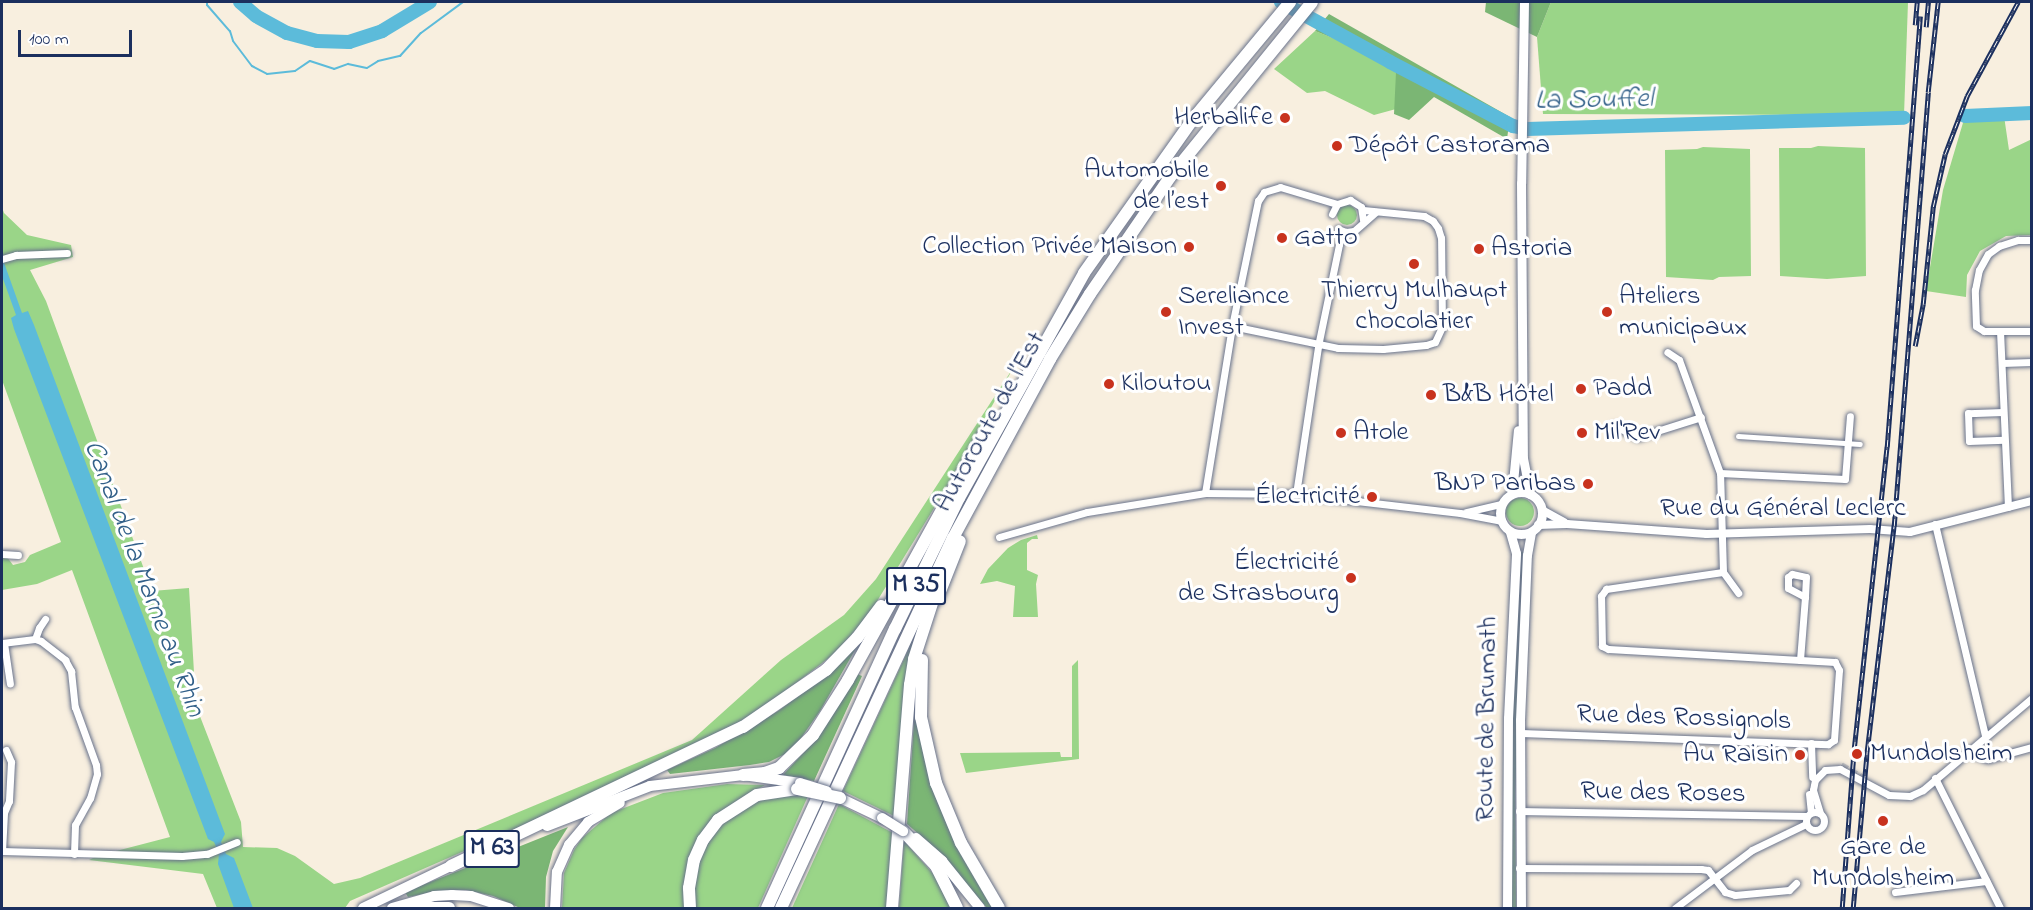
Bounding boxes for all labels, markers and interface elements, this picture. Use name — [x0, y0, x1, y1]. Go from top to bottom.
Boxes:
scale bar — [21, 18, 135, 56]
text: 100 m — [29, 27, 69, 53]
water label: La Souffel — [1535, 83, 1653, 119]
place label: Herbalife — [1174, 102, 1273, 134]
marker: Herbalife — [1278, 111, 1292, 125]
place label: Dépôt Castorama — [1349, 130, 1550, 162]
marker: Dépôt Castorama — [1330, 139, 1344, 153]
place label: Automobile de l’est — [1084, 154, 1209, 217]
marker: Automobile de l’est — [1214, 179, 1228, 193]
place label: Gatto — [1294, 222, 1358, 254]
place label: Collection Privée Maison — [922, 231, 1177, 263]
marker: Gatto — [1275, 231, 1289, 245]
place label: Astoria — [1491, 233, 1572, 265]
marker: Collection Privée Maison — [1182, 240, 1196, 254]
marker: Astoria — [1472, 242, 1486, 256]
marker: Thierry Mulhaupt chocolatier — [1407, 257, 1421, 271]
place label: Thierry Mulhaupt chocolatier — [1321, 274, 1507, 337]
place label: Sereliance Invest — [1178, 280, 1289, 343]
place label: Ateliers municipaux — [1619, 280, 1747, 343]
marker: Sereliance Invest — [1159, 305, 1173, 319]
marker: Ateliers municipaux — [1600, 305, 1614, 319]
street label: Autoroute de l’Est — [927, 326, 1053, 518]
place label: Kiloutou — [1121, 368, 1211, 400]
place label: Padd — [1593, 373, 1652, 405]
marker: Kiloutou — [1102, 377, 1116, 391]
place label: B&B Hôtel — [1443, 379, 1554, 411]
marker: Padd — [1574, 382, 1588, 396]
marker: B&B Hôtel — [1424, 388, 1438, 402]
place label: Atole — [1353, 417, 1409, 449]
place label: Mil'Rev — [1594, 417, 1660, 449]
marker: Atole — [1334, 426, 1348, 440]
marker: Mil'Rev — [1575, 426, 1589, 440]
water label: Canal de la Marne au Rhin — [75, 436, 211, 722]
place label: BNP Paribas — [1434, 468, 1576, 500]
marker: BNP Paribas — [1581, 477, 1595, 491]
place label: Électricité — [1255, 481, 1360, 513]
marker: Électricité — [1365, 490, 1379, 504]
street label: Rue du Général Leclerc — [1660, 493, 1906, 525]
place label: Électricité de Strasbourg — [1178, 546, 1339, 609]
road number: M 35 — [886, 563, 946, 609]
marker: Électricité de Strasbourg — [1344, 571, 1358, 585]
street label: Route de Brumath — [1469, 616, 1505, 822]
street label: Rue des Rossignols — [1576, 698, 1792, 738]
place label: Mundolsheim — [1870, 738, 2012, 770]
place label: Au Raisin — [1683, 739, 1788, 771]
marker: Mundolsheim — [1848, 745, 1866, 763]
marker: Au Raisin — [1793, 748, 1807, 762]
street label: Rue des Roses — [1580, 775, 1746, 811]
marker: Gare de Mundolsheim — [1876, 814, 1890, 828]
road number: M 63 — [464, 826, 520, 872]
place label: Gare de Mundolsheim — [1812, 831, 1954, 894]

